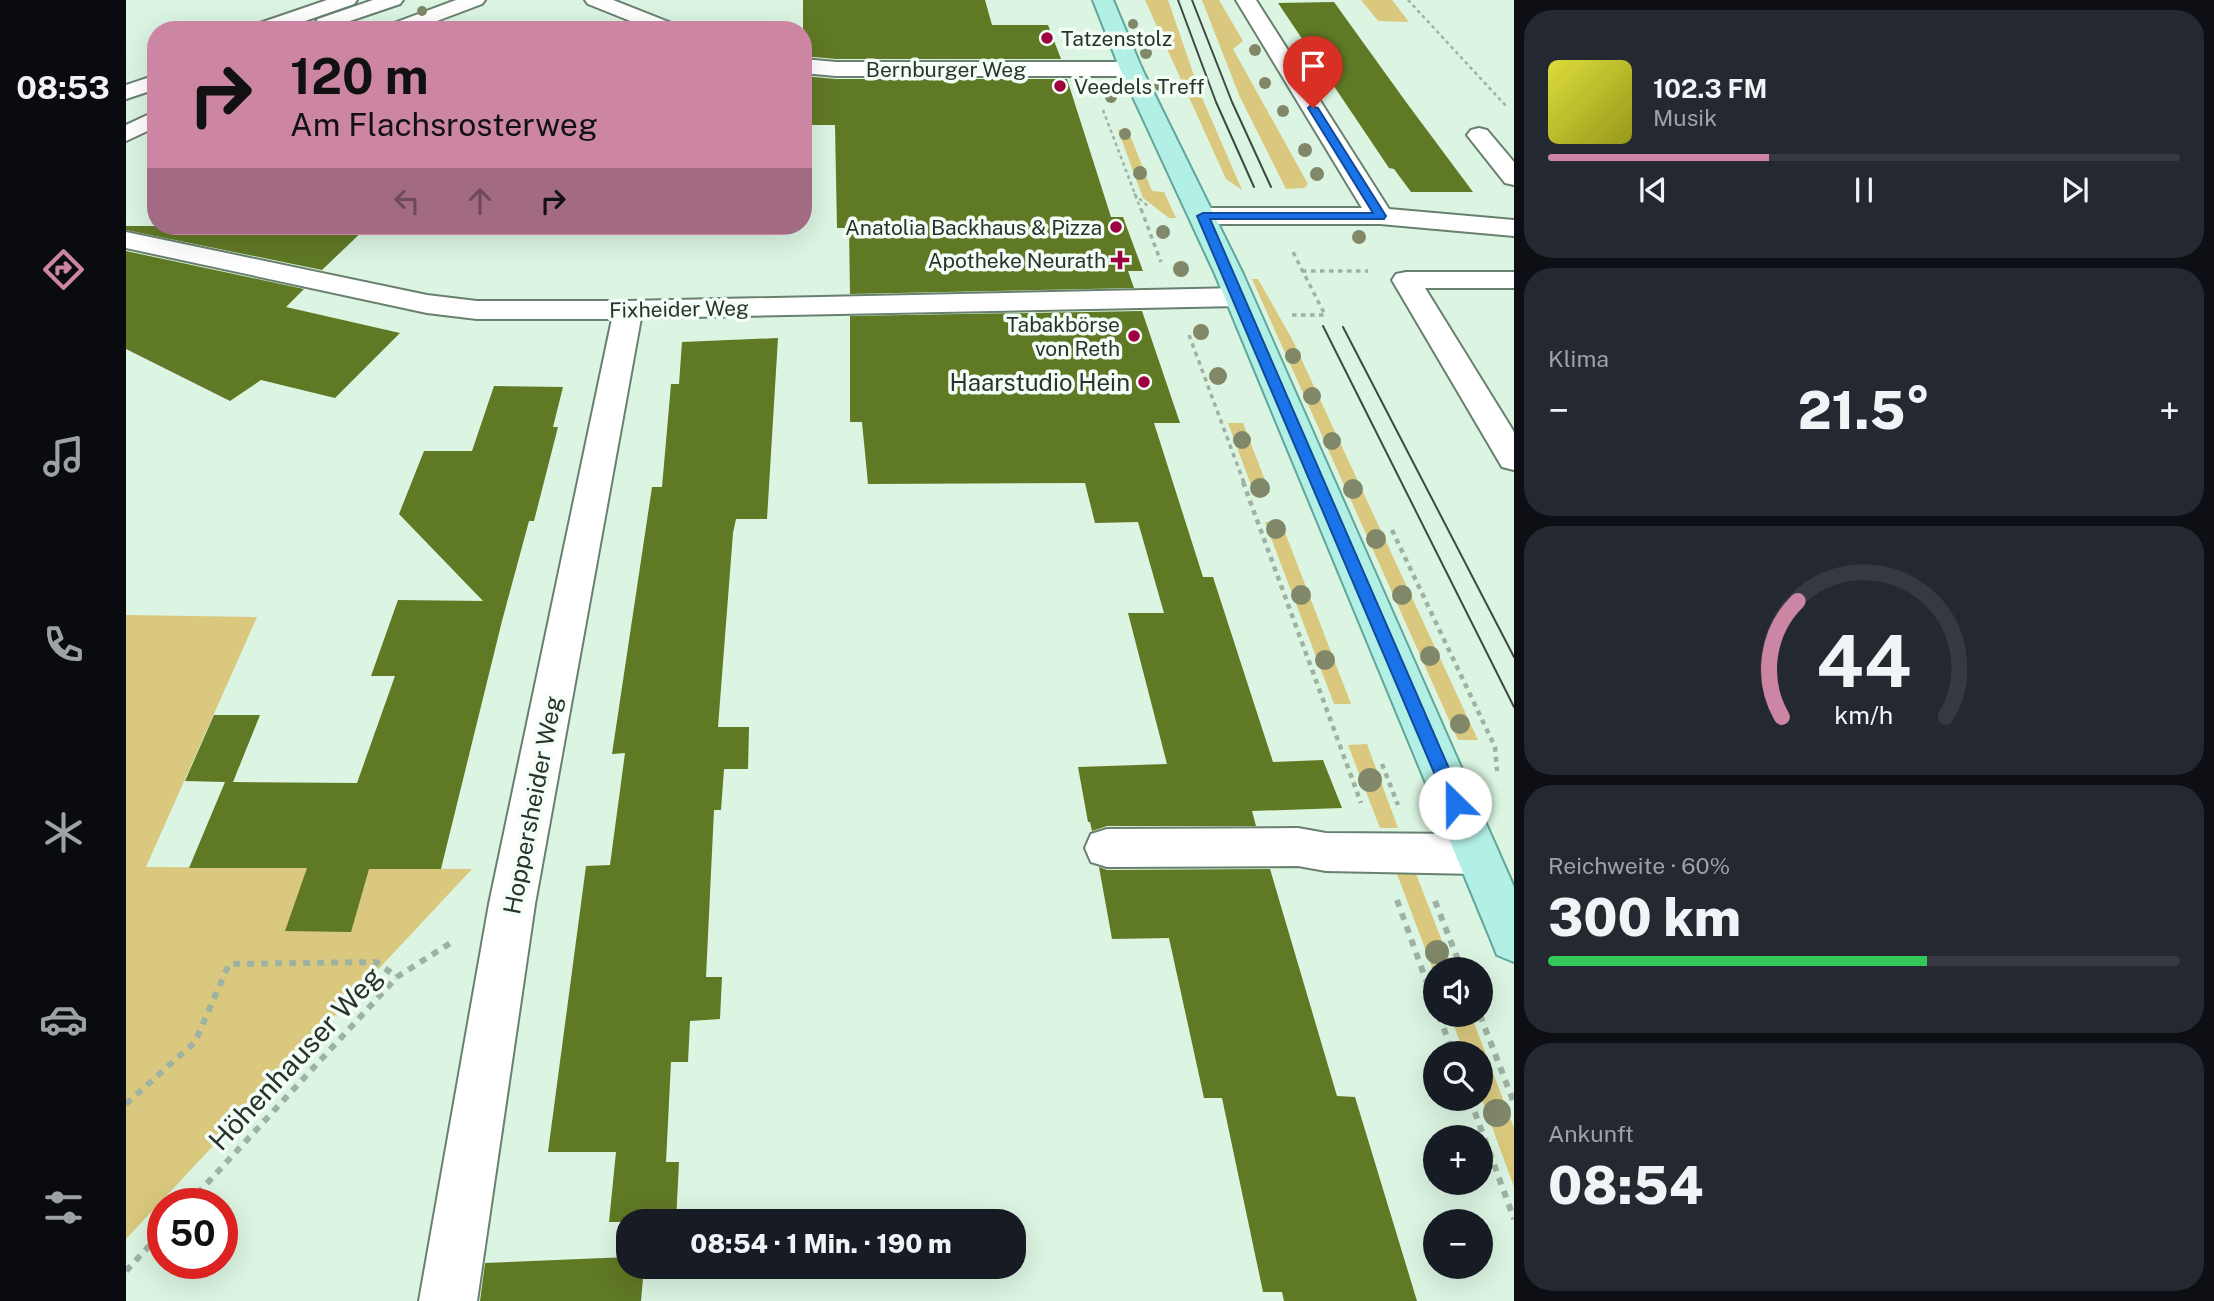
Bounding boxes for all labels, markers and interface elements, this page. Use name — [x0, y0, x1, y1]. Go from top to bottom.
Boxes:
place label: Tatzenstolz — [1061, 26, 1172, 51]
marker: Tatzenstolz — [1039, 30, 1055, 46]
pin — [1283, 36, 1343, 108]
text: 120 m — [290, 47, 429, 105]
icon: arrive — [1294, 47, 1332, 85]
icon: right — [175, 49, 266, 140]
street label: Bernburger Weg — [866, 57, 1026, 82]
text: 08:53 — [16, 69, 110, 106]
text: 102.3 FM — [1653, 73, 1767, 104]
place label: Veedels Treff — [1074, 74, 1205, 99]
marker: Veedels Treff — [1052, 78, 1068, 94]
text: Musik — [1653, 104, 1717, 131]
text: Am Flachsrosterweg — [290, 106, 598, 143]
icon: previous — [1634, 171, 1672, 209]
icon: pause — [1845, 171, 1883, 209]
icon: next — [2056, 171, 2094, 209]
icon: left — [388, 182, 426, 220]
icon: ahead — [461, 182, 499, 220]
icon: right — [534, 182, 572, 220]
place label: Anatolia Backhaus & Pizza — [845, 215, 1102, 240]
marker: Anatolia Backhaus & Pizza — [1108, 219, 1124, 235]
icon: directions — [39, 245, 88, 294]
place label: Apotheke Neurath — [928, 248, 1106, 273]
marker: Apotheke Neurath — [1112, 252, 1128, 268]
street label: Fixheider Weg — [609, 295, 749, 323]
place label: Tabakbörse von Reth — [1006, 312, 1120, 361]
marker: Tabakbörse von Reth — [1126, 328, 1142, 344]
text: Klima — [1548, 345, 1609, 372]
place label: Haarstudio Hein — [949, 368, 1130, 396]
marker: Haarstudio Hein — [1136, 374, 1152, 390]
text: 21.5° — [1798, 380, 1930, 441]
text: − — [1548, 388, 1569, 433]
text: + — [2159, 388, 2180, 433]
icon: music — [39, 432, 88, 481]
text: 44 — [1816, 618, 1912, 703]
icon: phone — [39, 620, 88, 669]
street label: Hoppersheider Weg — [497, 694, 567, 916]
text: km/h — [1835, 699, 1893, 729]
position arrow — [1418, 766, 1492, 840]
icon: climate — [39, 808, 88, 857]
text: Reichweite · 60% — [1548, 852, 1730, 879]
text: 300 km — [1548, 887, 1741, 948]
map controls — [1423, 957, 1493, 1279]
button: sound — [1423, 957, 1493, 1027]
street label: Höhenhauser Weg — [201, 959, 389, 1157]
icon: car — [39, 995, 88, 1044]
button: search — [1423, 1041, 1493, 1111]
text: Ankunft — [1548, 1120, 1634, 1147]
button: + — [1423, 1125, 1493, 1195]
text: 08:54 — [1548, 1155, 1703, 1216]
icon: filters — [39, 1183, 88, 1232]
speed limit sign: 50 — [147, 1188, 238, 1279]
button: − — [1423, 1209, 1493, 1279]
text: 08:54 · 1 Min. · 190 m — [690, 1228, 952, 1259]

